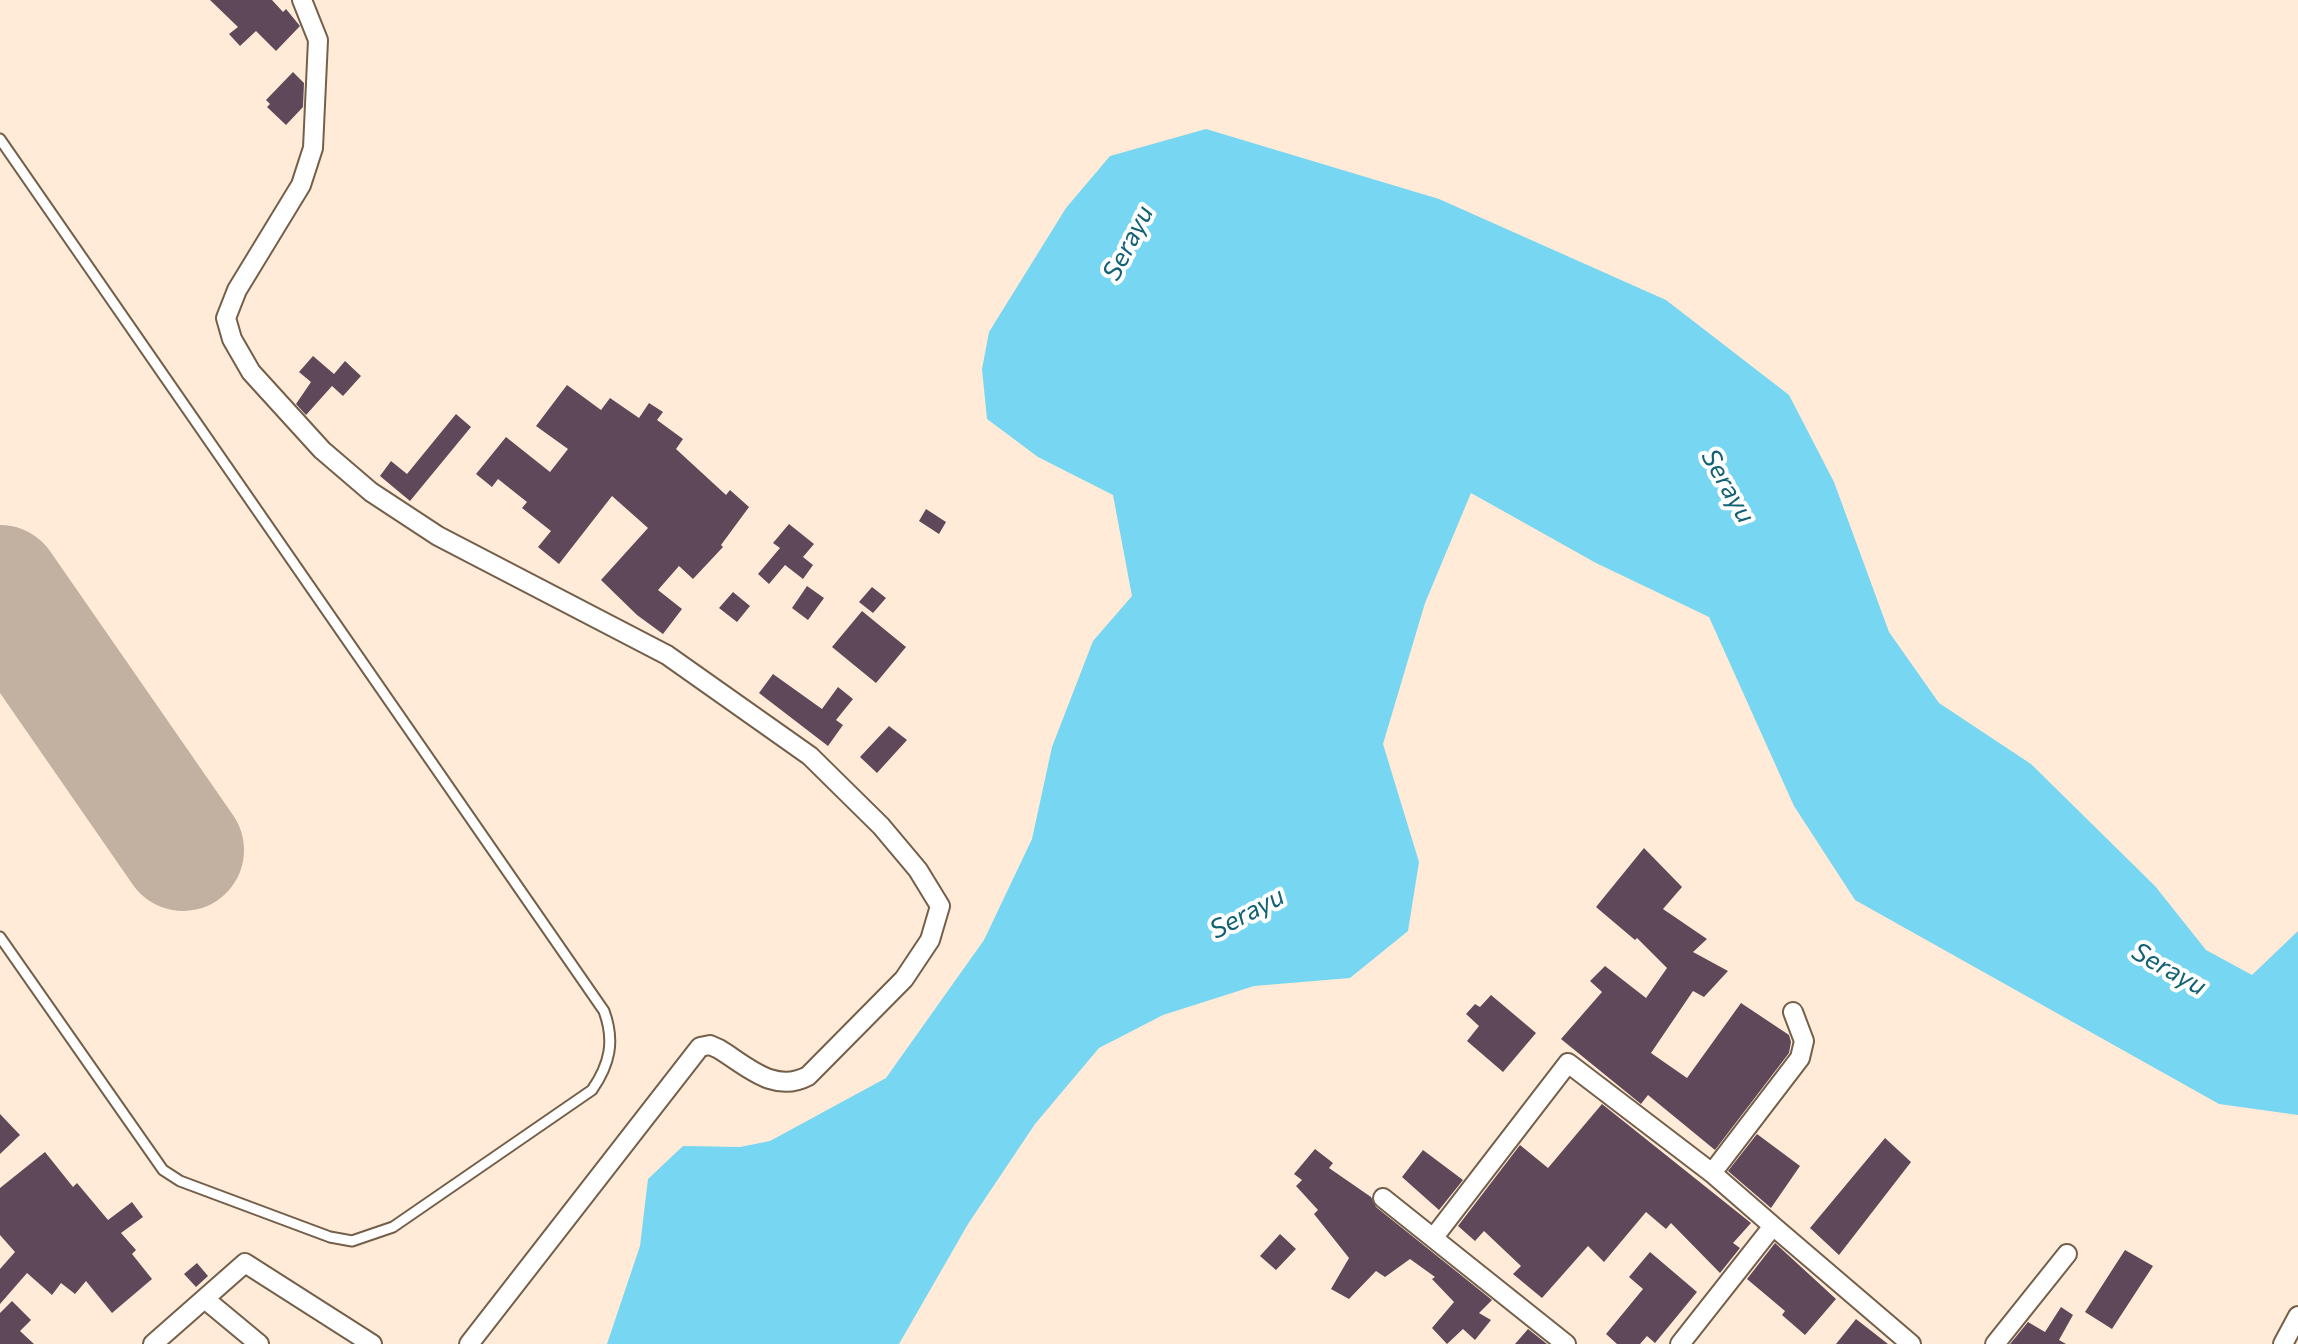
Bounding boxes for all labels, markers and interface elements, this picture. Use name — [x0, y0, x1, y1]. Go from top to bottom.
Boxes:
water label: Serayu — [1096, 200, 1160, 286]
water label: Serayu — [1694, 444, 1762, 528]
water label: Serayu — [1204, 880, 1290, 946]
water label: Serayu — [2126, 936, 2212, 1002]

